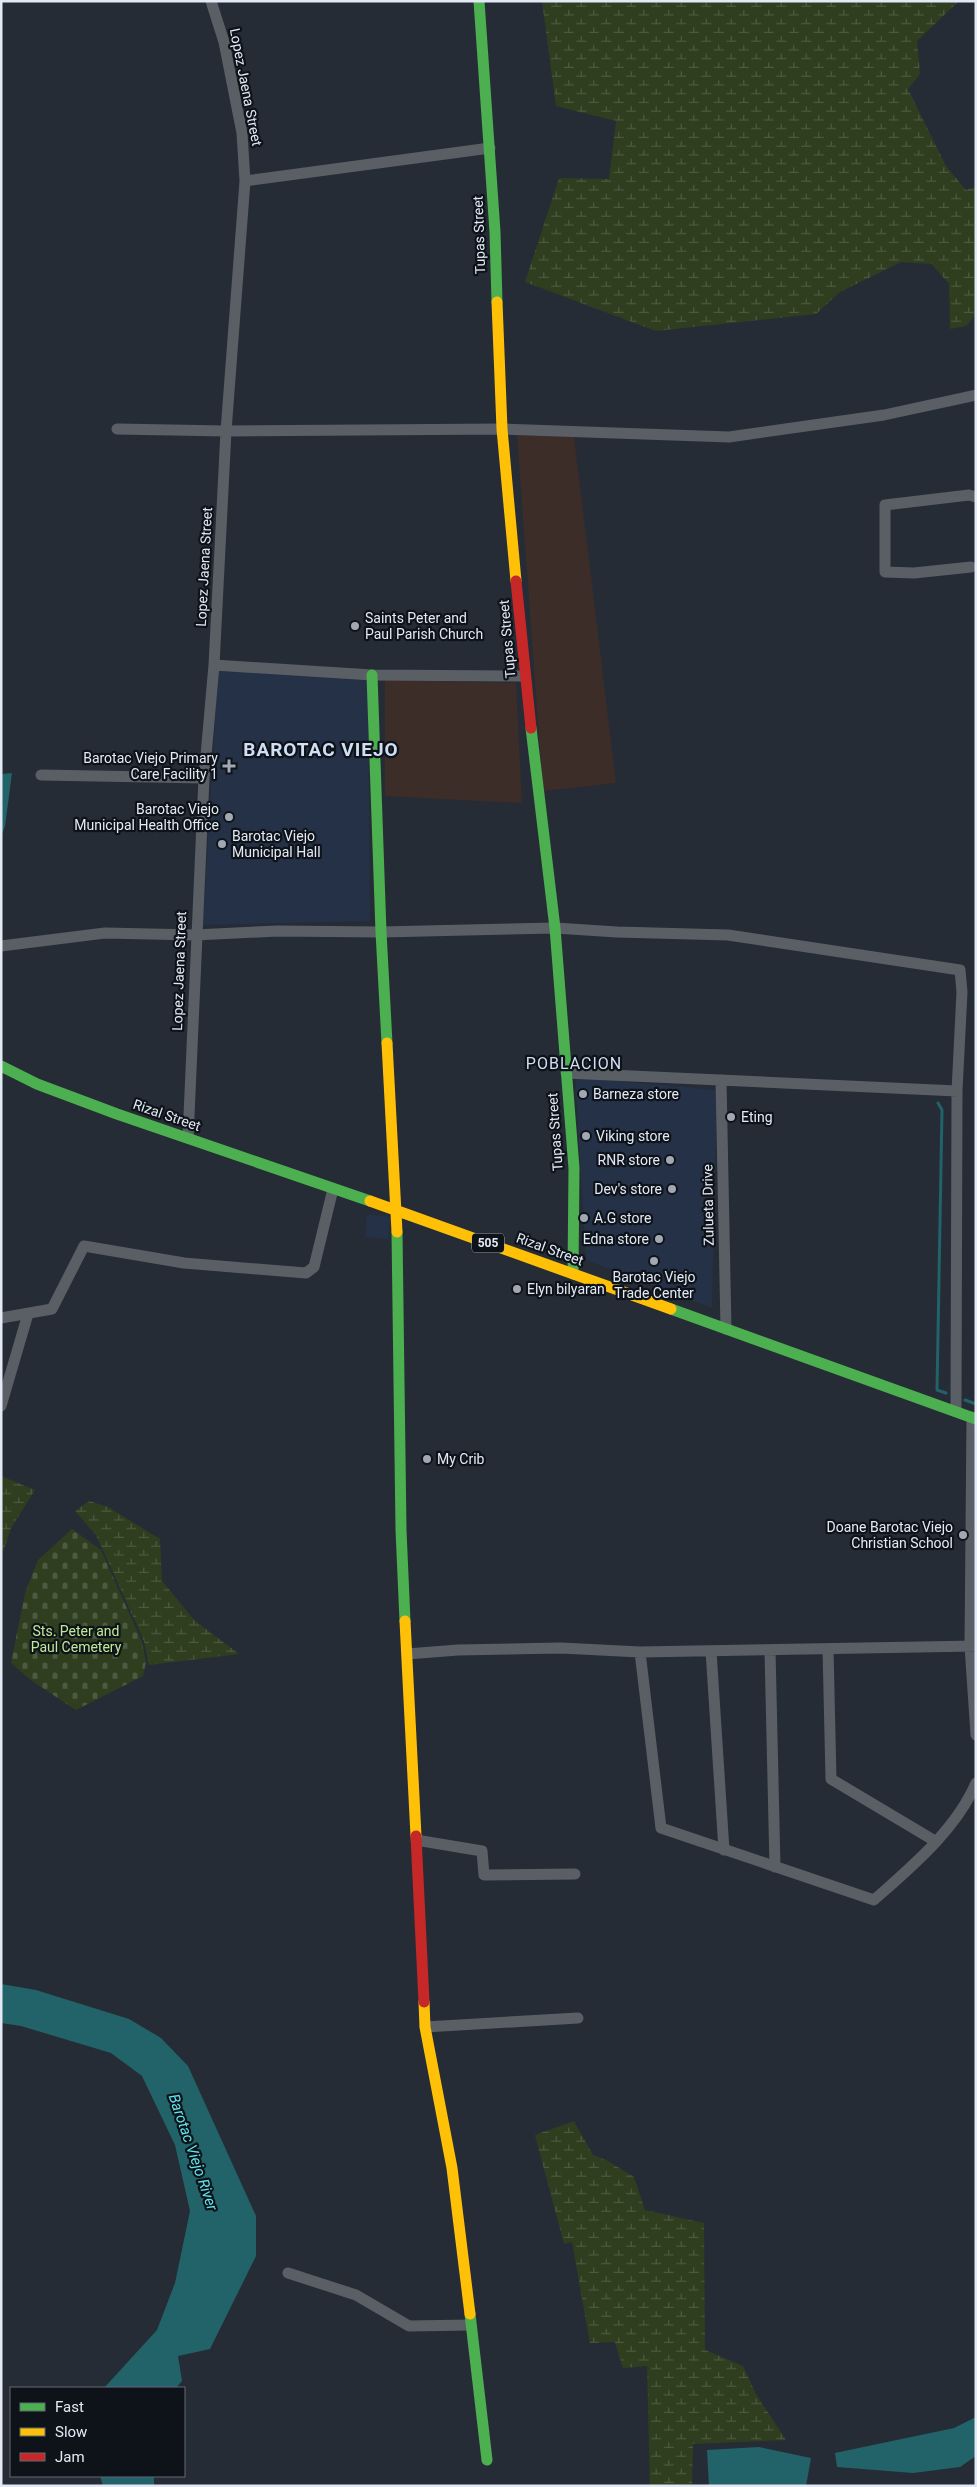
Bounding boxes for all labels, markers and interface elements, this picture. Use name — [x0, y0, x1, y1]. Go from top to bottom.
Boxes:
street label: Lopez Jaena Street — [227, 27, 265, 148]
street label: Tupas Street — [470, 195, 488, 275]
street label: Lopez Jaena Street — [193, 506, 215, 627]
street label: Tupas Street — [496, 599, 518, 679]
place label: Saints Peter and Paul Parish Church — [365, 610, 483, 642]
marker: Saints Peter and Paul Parish Church — [349, 620, 361, 632]
district label: BAROTAC VIEJO — [243, 738, 399, 761]
place label: Barotac Viejo Primary Care Facility 1 — [83, 750, 218, 782]
marker: Barotac Viejo Primary Care Facility 1 — [222, 759, 236, 773]
place label: Barotac Viejo Municipal Health Office — [74, 801, 219, 833]
marker: Barotac Viejo Municipal Health Office — [223, 811, 235, 823]
place label: Barotac Viejo Municipal Hall — [232, 828, 321, 860]
marker: Barotac Viejo Municipal Hall — [216, 838, 228, 850]
street label: Lopez Jaena Street — [169, 910, 189, 1031]
district label: POBLACION — [526, 1054, 622, 1073]
place label: Barneza store — [593, 1086, 679, 1102]
marker: Barneza store — [577, 1088, 589, 1100]
street label: Tupas Street — [544, 1092, 566, 1172]
street label: Rizal Street — [131, 1096, 203, 1134]
place label: Eting — [741, 1109, 773, 1125]
marker: Eting — [725, 1111, 737, 1123]
place label: Viking store — [596, 1128, 670, 1144]
marker: Viking store — [580, 1130, 592, 1142]
place label: RNR store — [598, 1152, 660, 1168]
marker: RNR store — [664, 1154, 676, 1166]
street label: Zulueta Drive — [699, 1164, 717, 1246]
place label: Dev's store — [594, 1181, 662, 1197]
marker: Dev's store — [666, 1183, 678, 1195]
place label: A.G store — [594, 1210, 652, 1226]
marker: A.G store — [578, 1212, 590, 1224]
street label: Rizal Street — [514, 1229, 586, 1269]
place label: Edna store — [583, 1231, 649, 1247]
marker: Edna store — [653, 1233, 665, 1245]
road number: 505 — [472, 1234, 504, 1252]
marker: Barotac Viejo Trade Center — [648, 1255, 660, 1267]
place label: Barotac Viejo Trade Center — [612, 1269, 696, 1301]
place label: Elyn bilyaran — [527, 1281, 605, 1297]
marker: Elyn bilyaran — [511, 1283, 523, 1295]
place label: My Crib — [437, 1451, 485, 1467]
marker: My Crib — [421, 1453, 433, 1465]
place label: Doane Barotac Viejo Christian School — [827, 1519, 953, 1551]
marker: Doane Barotac Viejo Christian School — [957, 1529, 969, 1541]
park label: Sts. Peter and Paul Cemetery — [31, 1623, 122, 1655]
water label: Barotac Viejo River — [165, 2091, 222, 2214]
legend — [10, 2387, 185, 2477]
text: Fast — [55, 2398, 84, 2416]
text: Slow — [55, 2423, 87, 2441]
text: Jam — [55, 2448, 85, 2466]

